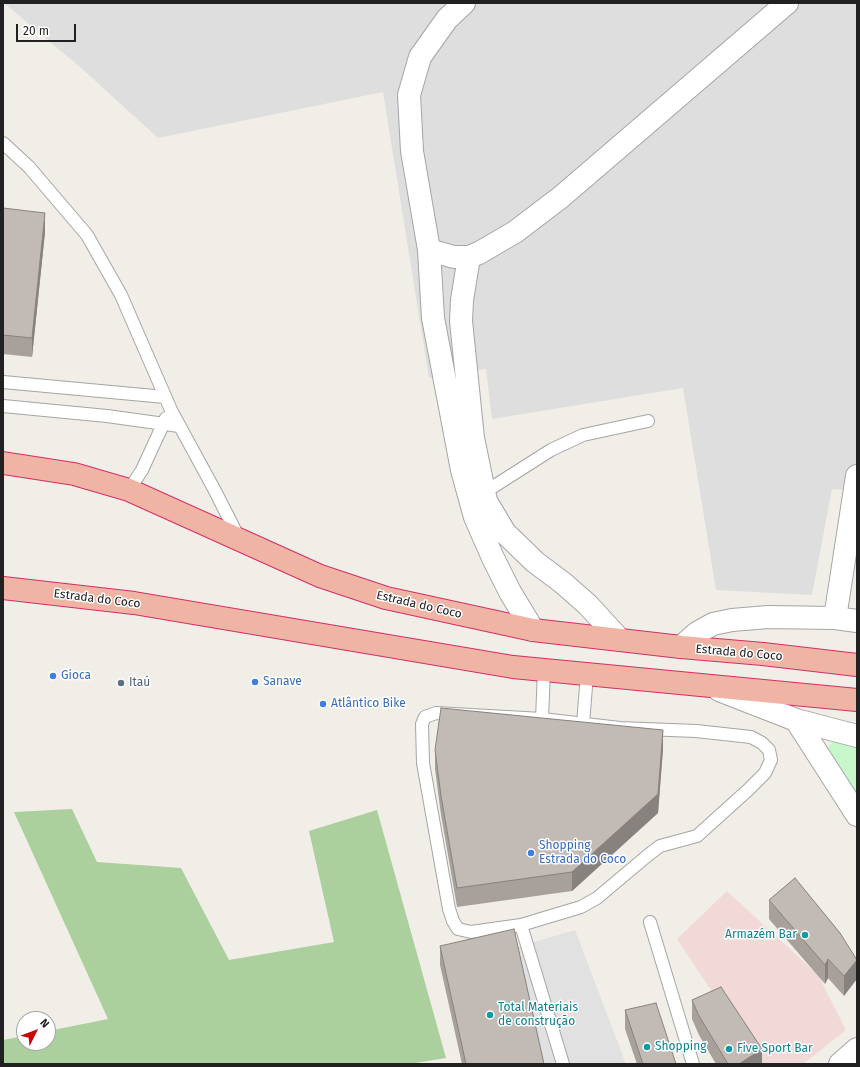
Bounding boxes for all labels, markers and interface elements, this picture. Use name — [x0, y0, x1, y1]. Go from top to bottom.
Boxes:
scale bar — [18, 16, 78, 42]
text: 20 m — [23, 24, 49, 38]
street label: Estrada do Coco — [53, 587, 141, 611]
street label: Estrada do Coco — [375, 588, 463, 622]
street label: Estrada do Coco — [695, 642, 783, 664]
place label: Gioca — [61, 669, 91, 683]
marker: Gioca — [48, 671, 58, 681]
place label: Sanave — [263, 675, 302, 689]
place label: Itaú — [129, 676, 150, 690]
marker: Sanave — [250, 677, 260, 687]
marker: Itaú — [116, 678, 126, 688]
place label: Atlântico Bike — [331, 697, 406, 711]
marker: Atlântico Bike — [318, 699, 328, 709]
place label: Shopping Estrada do Coco — [539, 839, 626, 867]
marker: Shopping Estrada do Coco — [526, 848, 536, 858]
place label: Armazém Bar — [725, 928, 797, 942]
marker: Armazém Bar — [800, 930, 810, 940]
place label: Total Materiais de construção — [498, 1001, 578, 1029]
marker: Total Materiais de construção — [485, 1010, 495, 1020]
north arrow — [16, 1011, 56, 1051]
text: N — [37, 1016, 52, 1030]
place label: Shopping — [655, 1040, 706, 1054]
marker: Shopping — [642, 1042, 652, 1052]
place label: Five Sport Bar — [737, 1042, 813, 1056]
marker: Five Sport Bar — [724, 1044, 734, 1054]

